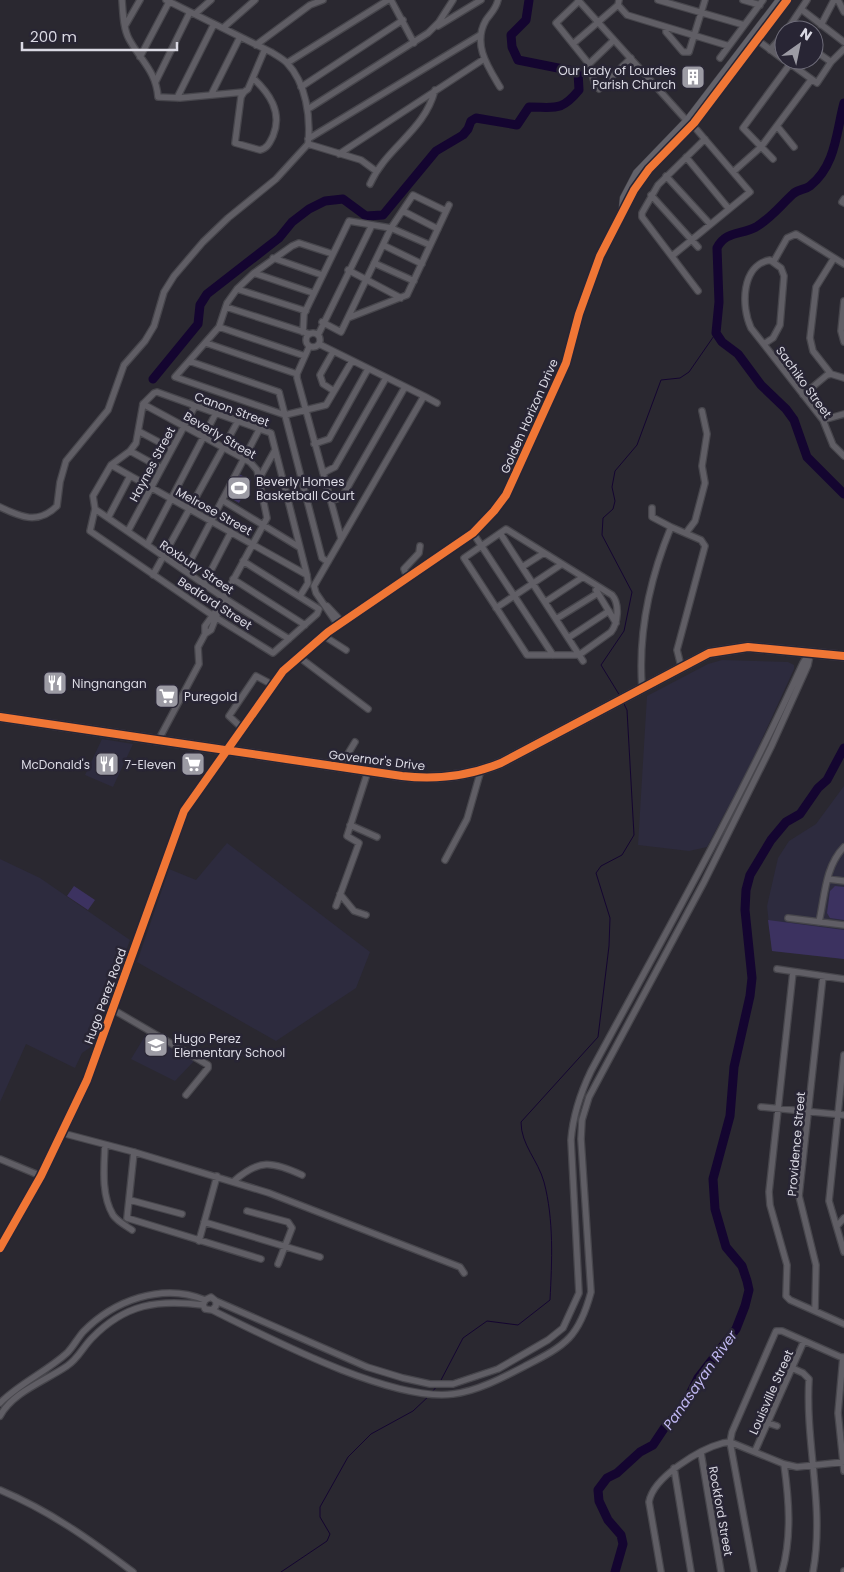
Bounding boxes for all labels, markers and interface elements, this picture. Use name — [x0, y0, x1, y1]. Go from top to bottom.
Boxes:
scale bar — [22, 20, 178, 52]
north arrow — [774, 20, 824, 70]
text: N — [796, 23, 816, 45]
text: 200 m — [30, 26, 77, 47]
place label: Our Lady of Lourdes Parish Church — [558, 62, 676, 93]
building icon: Our Lady of Lourdes Parish Church — [680, 64, 706, 90]
street label: Sachiko Street — [772, 343, 836, 421]
street label: Golden Horizon Drive — [496, 356, 562, 476]
street label: Canon Street — [192, 388, 272, 430]
street label: Beverly Street — [180, 407, 260, 463]
street label: Haynes Street — [125, 423, 179, 505]
place label: Beverly Homes Basketball Court — [256, 473, 355, 504]
sports icon: Beverly Homes Basketball Court — [226, 475, 252, 501]
street label: Melrose Street — [173, 483, 255, 539]
street label: Roxbury Street — [157, 536, 237, 598]
street label: Bedford Street — [175, 573, 255, 633]
restaurant icon: Ningnangan — [42, 670, 68, 696]
place label: Ningnangan — [72, 675, 147, 692]
supermarket icon: Puregold — [154, 683, 180, 709]
place label: Puregold — [184, 688, 237, 705]
street label: Governor's Drive — [328, 746, 426, 774]
restaurant icon: McDonald's — [94, 751, 120, 777]
supermarket icon: 7-Eleven — [180, 751, 206, 777]
place label: McDonald's — [21, 756, 90, 773]
place label: 7-Eleven — [124, 756, 176, 773]
street label: Hugo Perez Road — [80, 946, 130, 1046]
place label: Hugo Perez Elementary School — [174, 1030, 285, 1061]
school or university icon: Hugo Perez Elementary School — [143, 1032, 169, 1058]
street label: Providence Street — [783, 1091, 809, 1197]
water label: Panasayan River — [658, 1326, 742, 1434]
street label: Louisville Street — [745, 1347, 797, 1437]
street label: Rockford Street — [705, 1465, 737, 1557]

